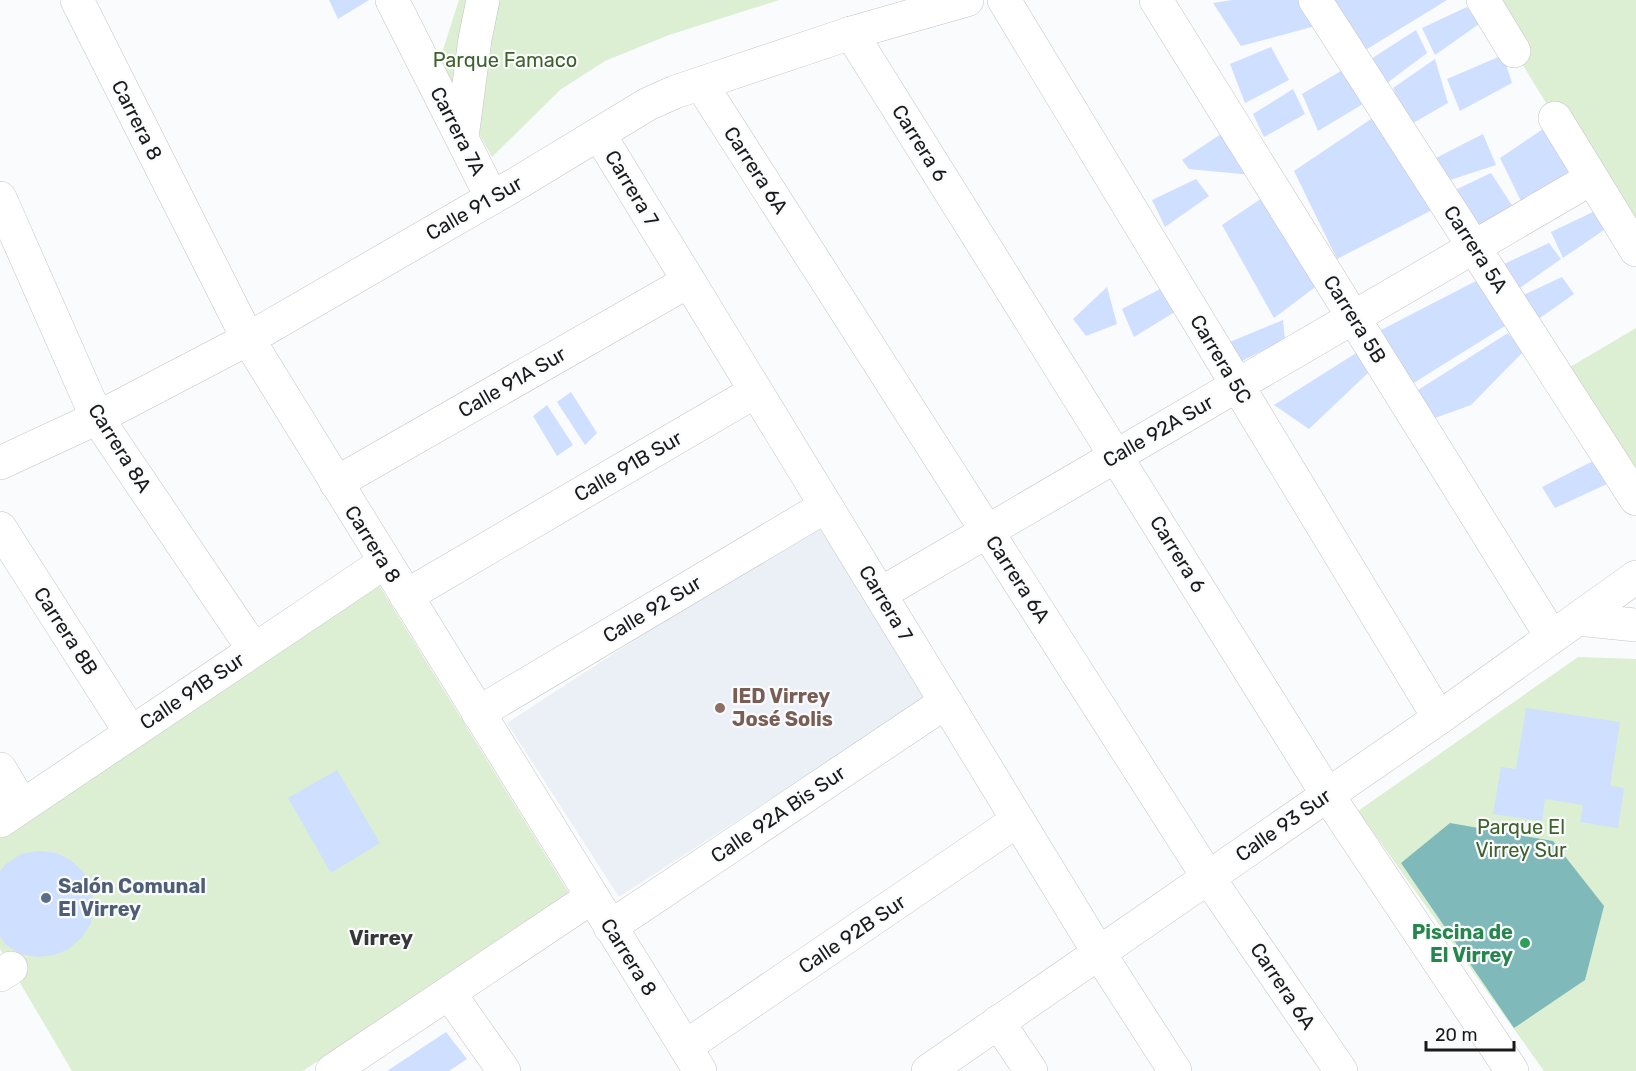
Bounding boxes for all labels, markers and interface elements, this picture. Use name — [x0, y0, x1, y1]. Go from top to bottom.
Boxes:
park label: Parque Famaco — [433, 48, 577, 72]
street label: Carrera 8 — [107, 76, 167, 164]
street label: Carrera 7A — [425, 83, 491, 179]
street label: Carrera 6 — [887, 100, 953, 186]
street label: Carrera 6A — [719, 122, 793, 218]
street label: Carrera 7 — [600, 146, 664, 230]
street label: Calle 91 Sur — [421, 171, 527, 245]
street label: Carrera 5A — [1439, 201, 1513, 297]
street label: Carrera 5B — [1319, 271, 1391, 367]
street label: Carrera 5C — [1185, 310, 1257, 408]
street label: Calle 91A Sur — [454, 341, 571, 423]
street label: Calle 92A Sur — [1098, 390, 1218, 472]
street label: Carrera 8A — [83, 399, 157, 497]
street label: Calle 91B Sur — [570, 425, 687, 507]
street label: Carrera 8 — [340, 501, 406, 587]
street label: Carrera 6 — [1145, 511, 1211, 597]
street label: Carrera 6A — [981, 531, 1055, 627]
street label: Carrera 7 — [854, 561, 918, 645]
street label: Calle 92 Sur — [598, 570, 706, 648]
street label: Carrera 8B — [29, 583, 103, 679]
street label: Calle 91B Sur — [135, 647, 249, 735]
place label: IED Virrey José Solis — [732, 684, 833, 731]
marker: IED Virrey José Solis — [713, 701, 727, 715]
street label: Calle 92A Bis Sur — [706, 760, 850, 868]
street label: Calle 93 Sur — [1231, 783, 1336, 867]
park label: Parque El Virrey Sur — [1475, 815, 1567, 862]
place label: Salón Comunal El Virrey — [58, 874, 206, 921]
street label: Calle 92B Sur — [794, 889, 910, 979]
marker: Salón Comunal El Virrey — [39, 891, 53, 905]
street label: Carrera 8 — [596, 914, 662, 1000]
place label: Piscina de El Virrey — [1412, 920, 1513, 967]
district label: Virrey — [349, 925, 413, 950]
marker: Piscina de El Virrey — [1518, 936, 1532, 950]
street label: Carrera 6A — [1245, 938, 1321, 1034]
scale bar — [1426, 1014, 1514, 1052]
text: 20 m — [1435, 1024, 1477, 1046]

